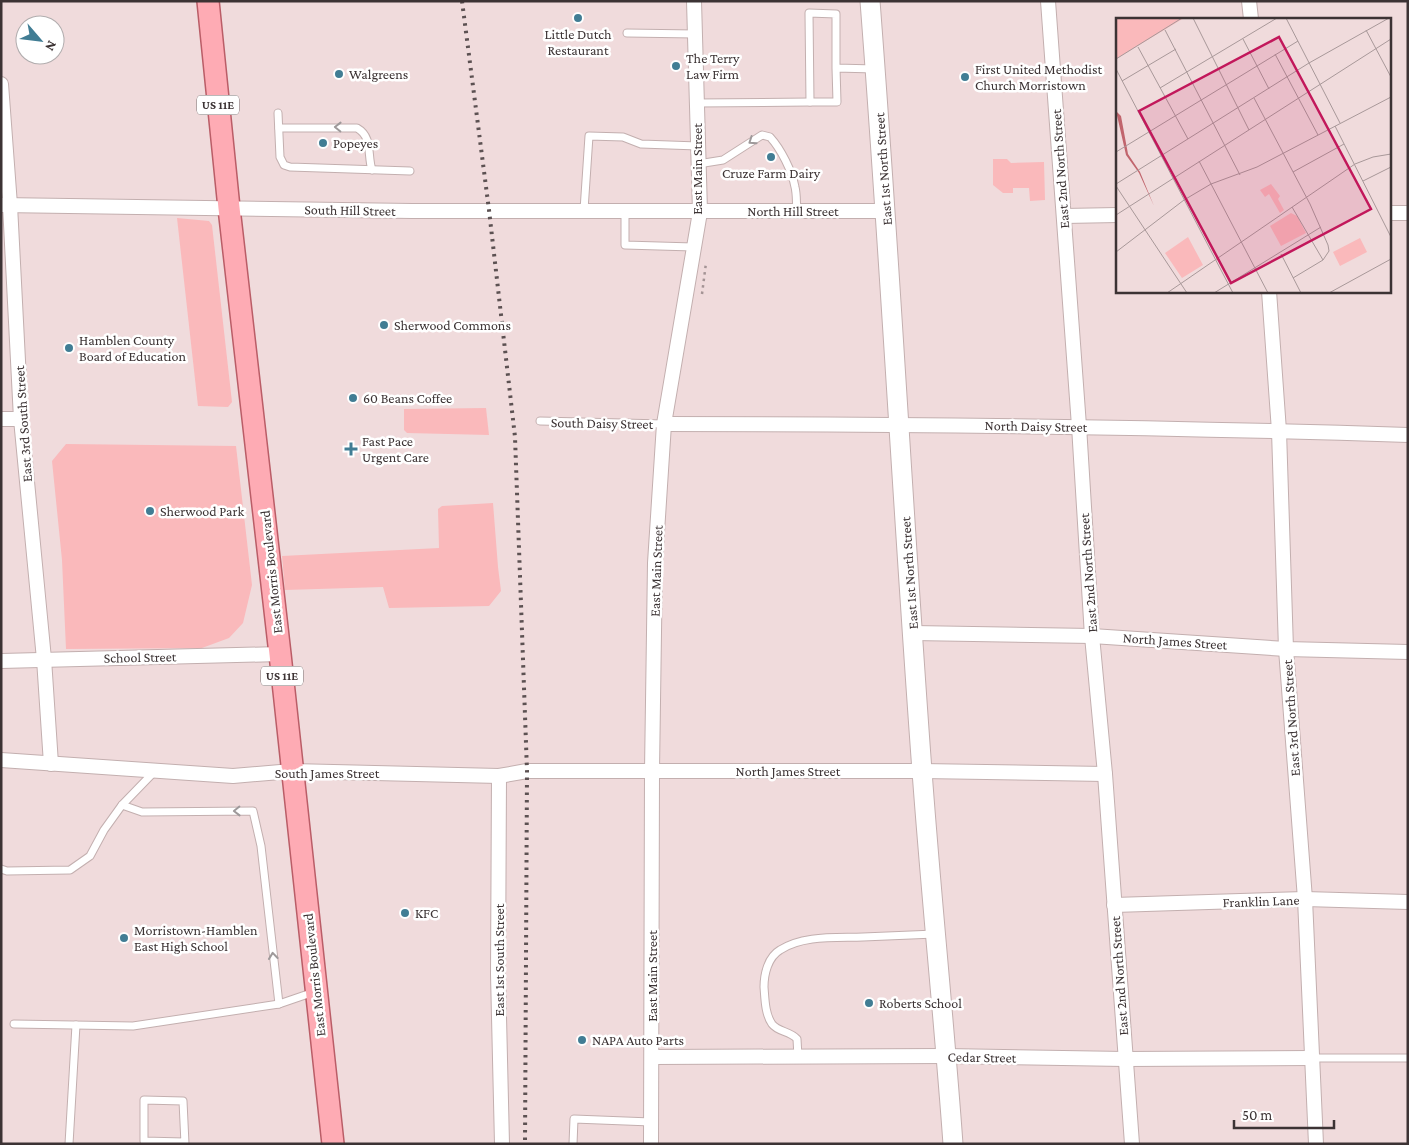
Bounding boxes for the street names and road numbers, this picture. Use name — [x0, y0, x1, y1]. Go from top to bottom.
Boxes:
road number: US 11E — [197, 96, 239, 114]
street label: East 2nd North Street — [1048, 108, 1072, 229]
street label: East 1st North Street — [871, 112, 895, 226]
street label: East Main Street — [689, 123, 705, 215]
street label: South Hill Street — [304, 201, 396, 219]
street label: North Hill Street — [747, 203, 839, 219]
street label: East 3rd South Street — [11, 365, 35, 483]
street label: South Daisy Street — [551, 414, 654, 432]
street label: North Daisy Street — [985, 417, 1088, 435]
street label: East Morris Boulevard — [257, 509, 285, 634]
street label: East 2nd North Street — [1076, 512, 1100, 633]
street label: East 1st North Street — [897, 516, 921, 630]
street label: East Main Street — [646, 525, 666, 617]
street label: North James Street — [1122, 629, 1228, 653]
street label: School Street — [103, 648, 177, 666]
street label: East 3rd North Street — [1279, 659, 1303, 777]
road number: US 11E — [261, 666, 303, 686]
street label: North James Street — [736, 763, 841, 779]
street label: South James Street — [275, 765, 380, 781]
street label: Franklin Lane — [1222, 892, 1300, 910]
street label: East 1st South Street — [491, 903, 507, 1016]
street label: East Morris Boulevard — [300, 912, 328, 1037]
street label: East 2nd North Street — [1107, 915, 1131, 1036]
street label: East Main Street — [644, 930, 660, 1022]
street label: Cedar Street — [948, 1048, 1017, 1066]

